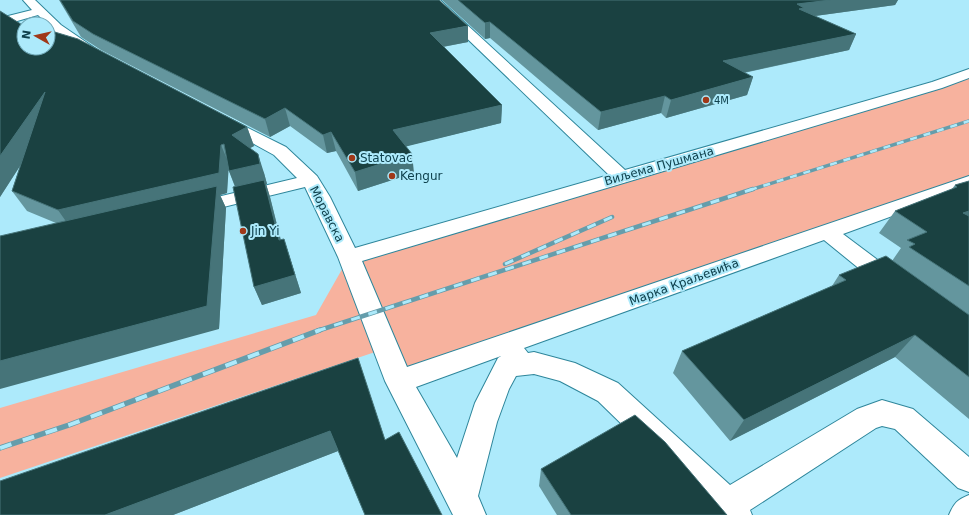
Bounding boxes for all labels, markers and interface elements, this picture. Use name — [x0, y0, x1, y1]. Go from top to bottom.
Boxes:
north arrow — [16, 16, 56, 56]
text: N — [20, 29, 34, 40]
marker: 4M — [701, 95, 711, 105]
place label: 4M — [714, 95, 729, 106]
street label: Виљема Пушмана — [603, 144, 715, 188]
place label: Statovac — [360, 151, 413, 165]
marker: Statovac — [347, 153, 357, 163]
place label: Kengur — [400, 169, 442, 183]
marker: Kengur — [387, 171, 397, 181]
street label: Моравска — [307, 184, 347, 244]
place label: Jin Yi — [250, 224, 280, 238]
marker: Jin Yi — [238, 226, 248, 236]
street label: Марка Краљевића — [627, 256, 741, 308]

